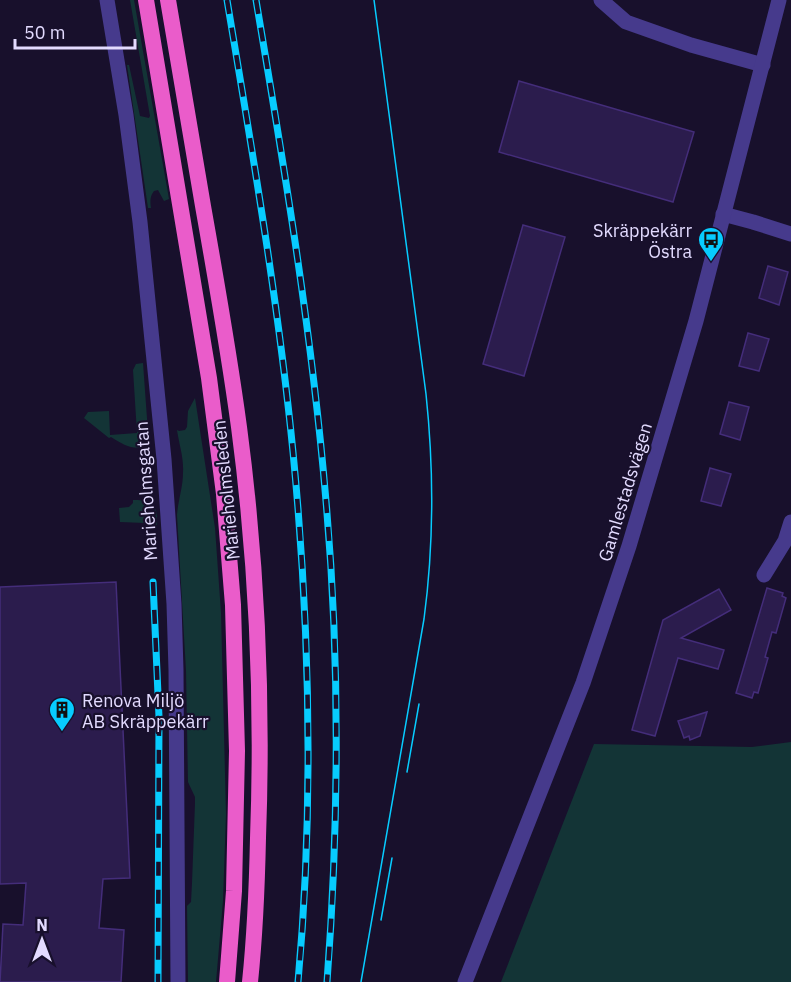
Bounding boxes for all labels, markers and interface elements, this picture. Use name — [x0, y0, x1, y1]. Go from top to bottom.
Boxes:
scale bar — [15, 12, 135, 50]
text: 50 m — [24, 21, 66, 44]
place label: Skräppekärr Östra — [593, 219, 692, 263]
bus stop icon: Skräppekärr Östra — [696, 225, 726, 263]
street label: Marieholmsleden — [207, 419, 245, 561]
street label: Marieholmsgatan — [130, 420, 162, 562]
street label: Gamlestadsvägen — [593, 420, 657, 564]
place label: Renova Miljö AB Skräppekärr — [82, 689, 209, 733]
building icon: Renova Miljö AB Skräppekärr — [47, 695, 77, 733]
north arrow — [12, 910, 72, 970]
text: N — [36, 915, 48, 935]

